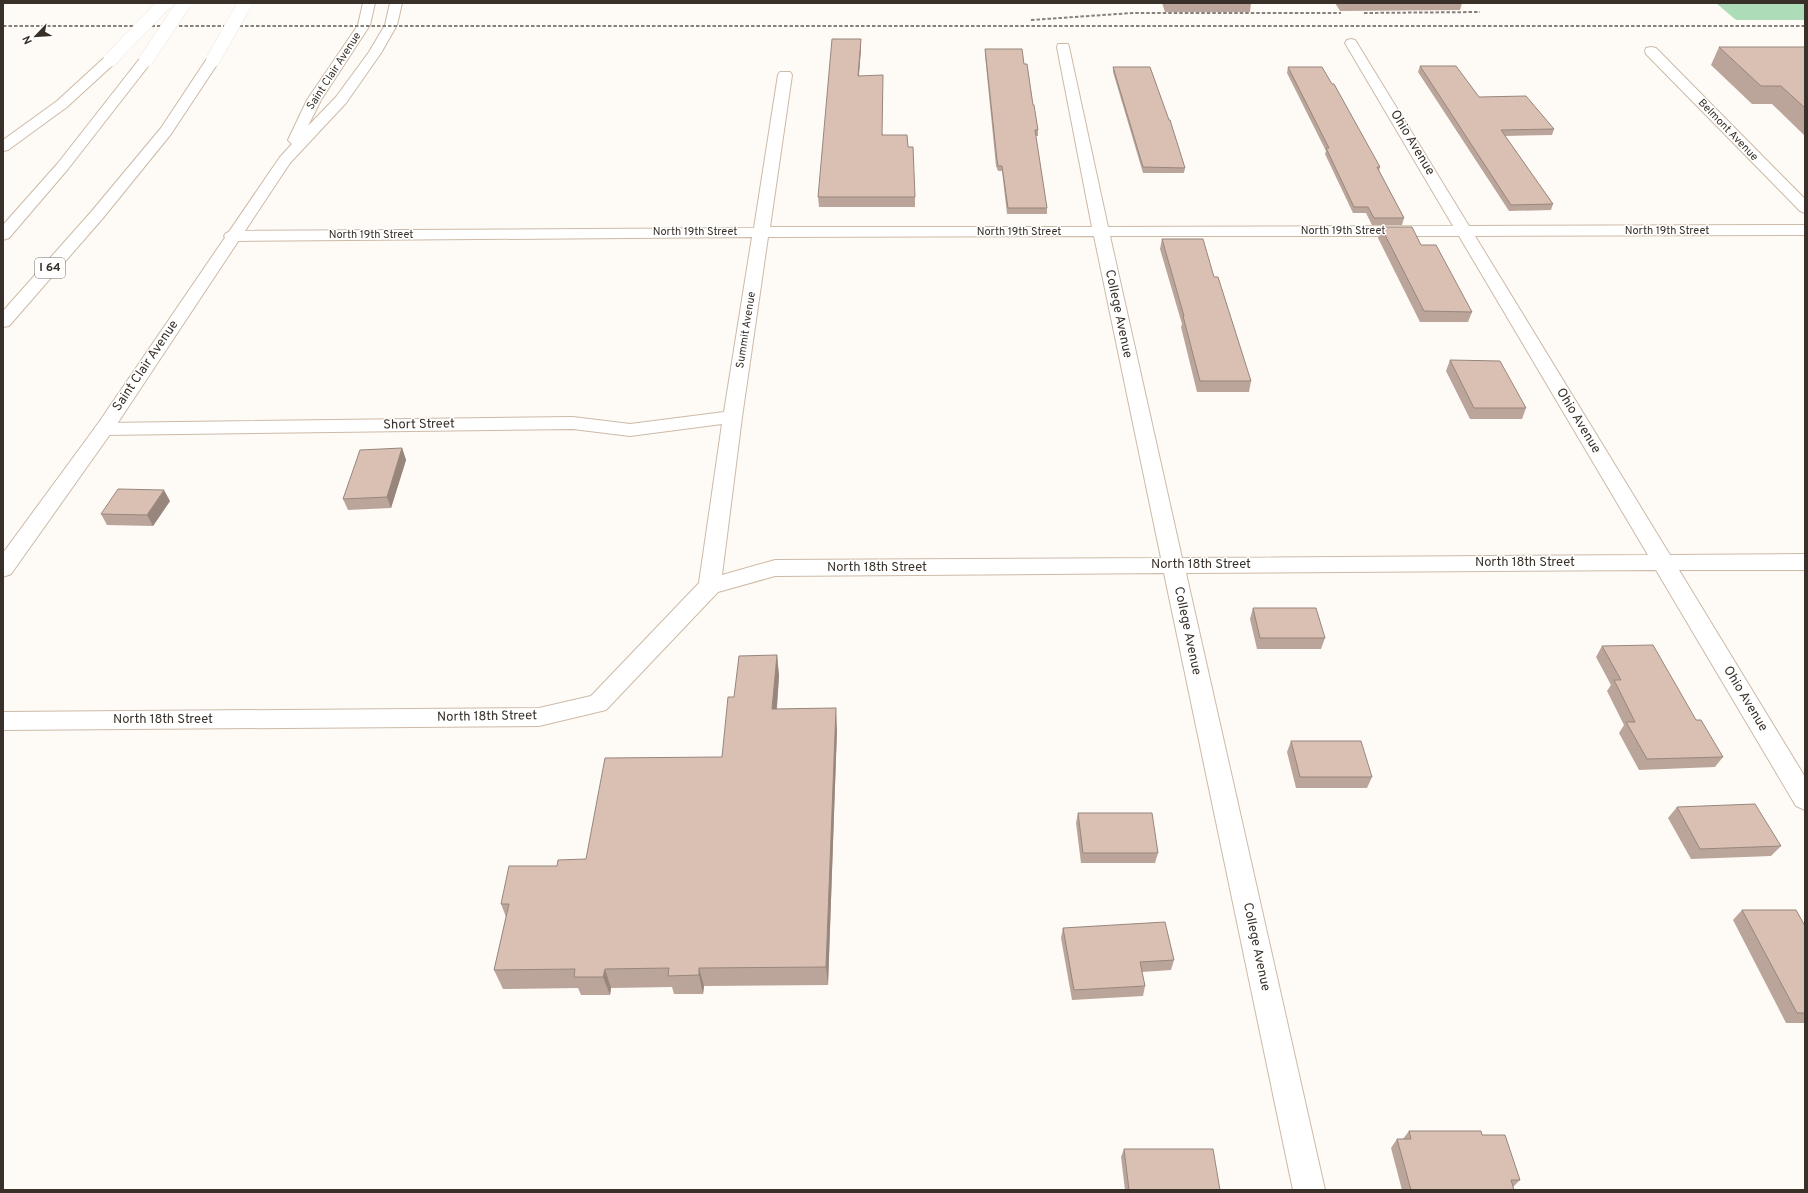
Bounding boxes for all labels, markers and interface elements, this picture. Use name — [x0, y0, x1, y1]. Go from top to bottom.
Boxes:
north arrow — [16, 16, 56, 56]
street label: Saint Clair Avenue — [304, 29, 364, 112]
text: N — [20, 33, 36, 46]
street label: Belmont Avenue — [1695, 96, 1761, 164]
street label: Ohio Avenue — [1386, 107, 1438, 179]
street label: North 19th Street — [1301, 224, 1385, 238]
street label: North 19th Street — [1625, 224, 1709, 238]
street label: North 19th Street — [653, 225, 737, 239]
street label: North 19th Street — [977, 225, 1061, 239]
street label: North 19th Street — [329, 228, 413, 242]
road number: I 64 — [35, 258, 65, 278]
street label: College Avenue — [1101, 268, 1135, 360]
street label: Summit Avenue — [733, 291, 759, 369]
street label: Saint Clair Avenue — [110, 318, 182, 414]
street label: Ohio Avenue — [1552, 385, 1604, 457]
street label: Short Street — [383, 416, 455, 434]
street label: North 18th Street — [1475, 555, 1575, 571]
street label: North 18th Street — [1151, 557, 1251, 573]
street label: North 18th Street — [827, 560, 927, 576]
street label: College Avenue — [1170, 585, 1204, 677]
street label: Ohio Avenue — [1719, 663, 1771, 735]
street label: North 18th Street — [437, 708, 537, 726]
street label: North 18th Street — [113, 712, 213, 728]
street label: College Avenue — [1239, 901, 1273, 993]

